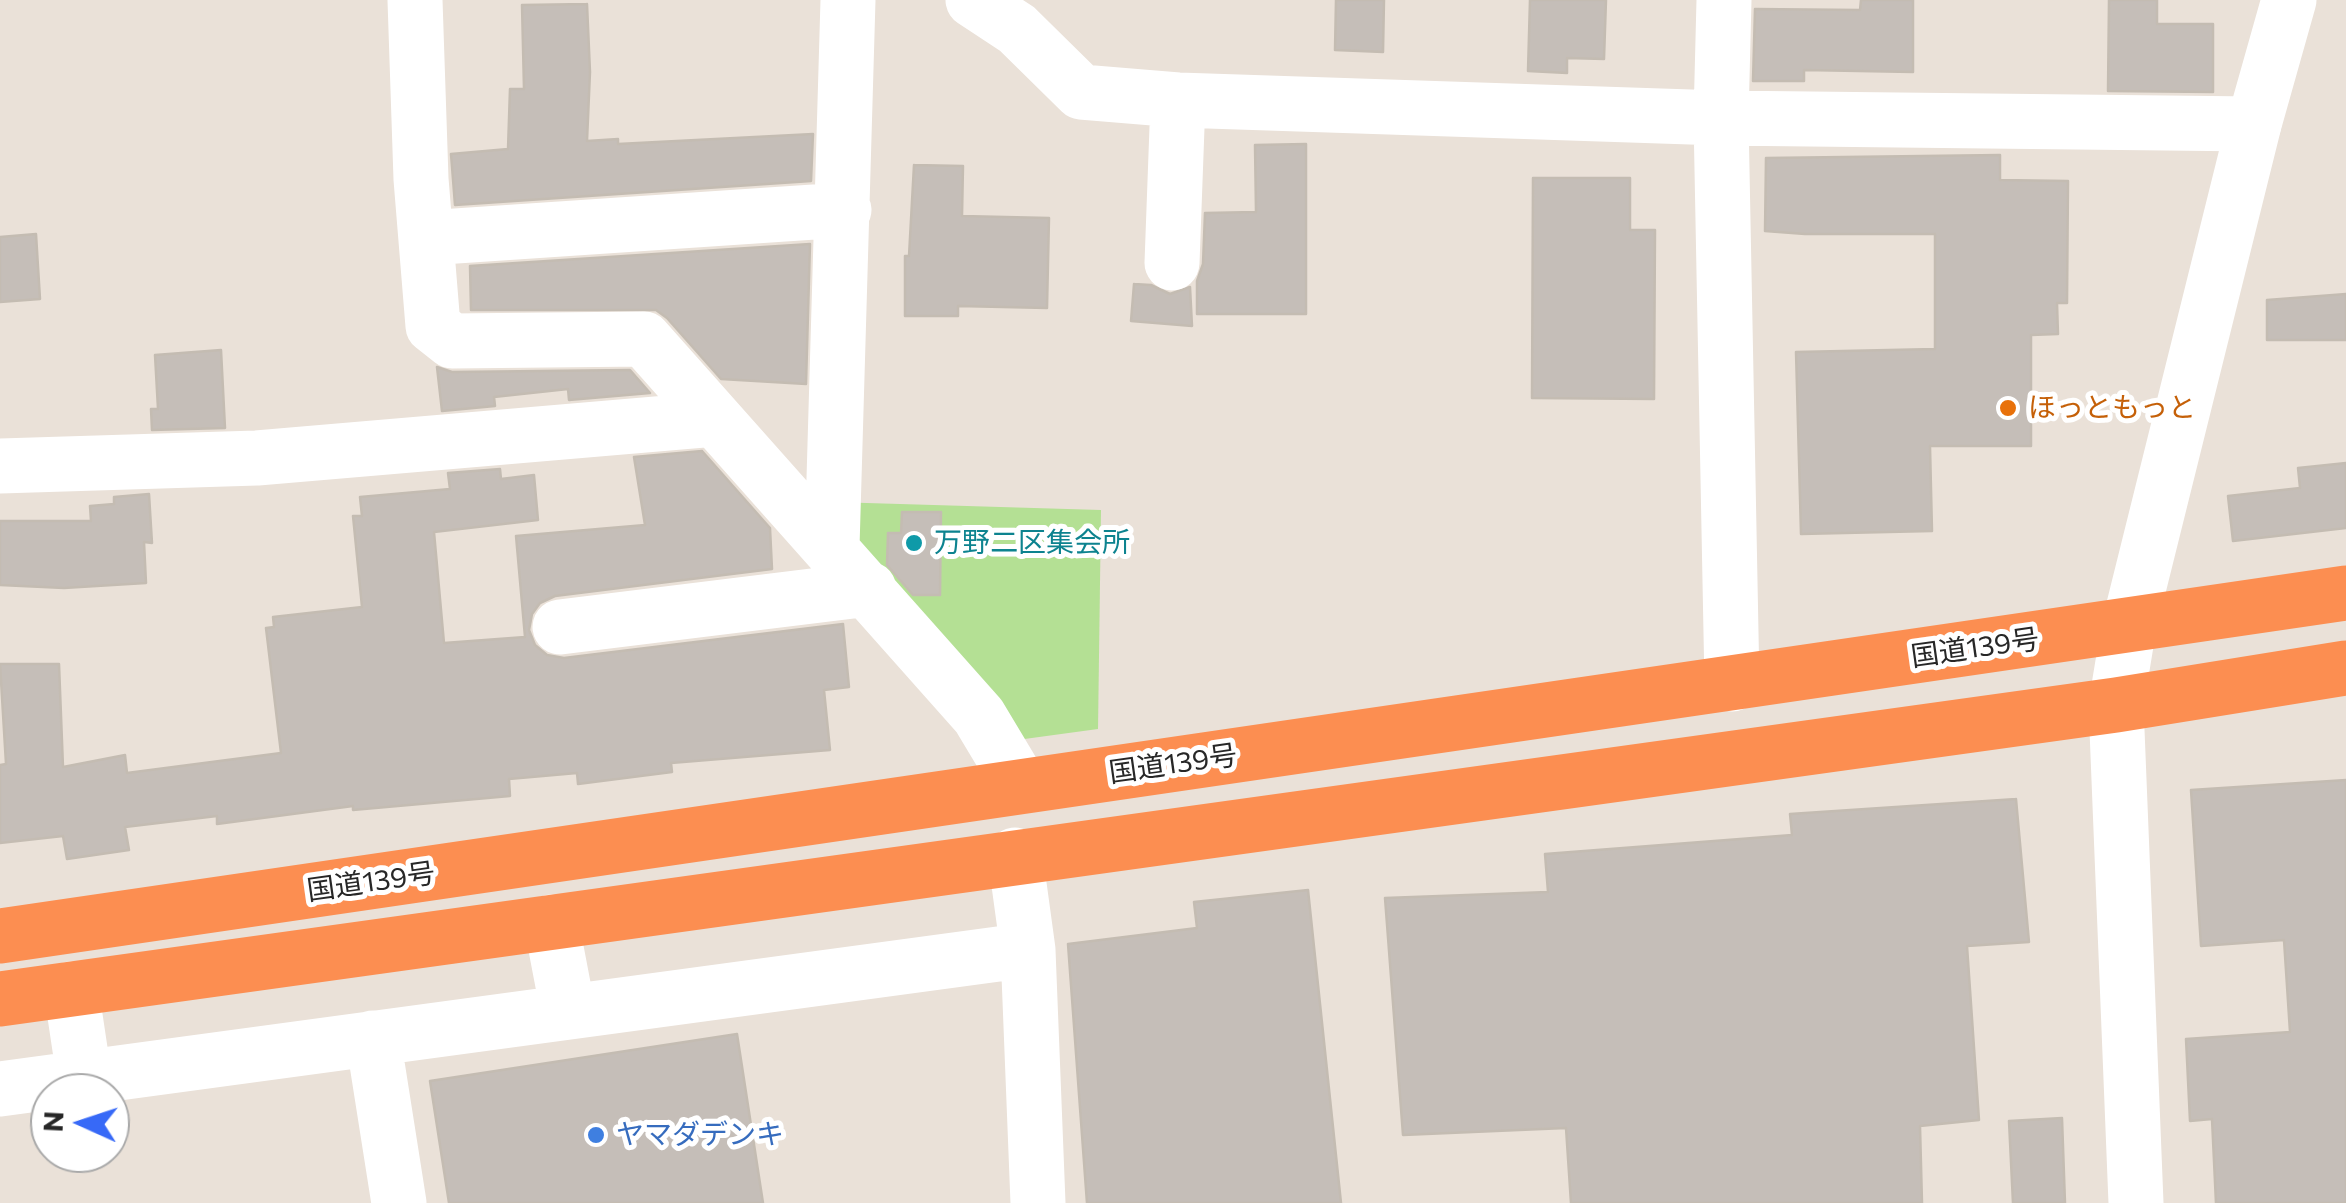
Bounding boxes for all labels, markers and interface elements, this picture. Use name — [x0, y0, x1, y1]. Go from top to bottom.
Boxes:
place label: ほっともっと — [2028, 391, 2196, 425]
marker: ほっともっと — [1997, 397, 2019, 419]
place label: 万野二区集会所 — [934, 526, 1130, 560]
marker: 万野二区集会所 — [903, 532, 925, 554]
street label: 国道139号 — [1909, 622, 2041, 674]
street label: 国道139号 — [1107, 738, 1239, 790]
street label: 国道139号 — [305, 856, 437, 908]
north arrow — [30, 1073, 130, 1173]
text: N — [35, 1110, 70, 1133]
place label: ヤマダデンキ — [616, 1118, 784, 1152]
marker: ヤマダデンキ — [585, 1124, 607, 1146]

